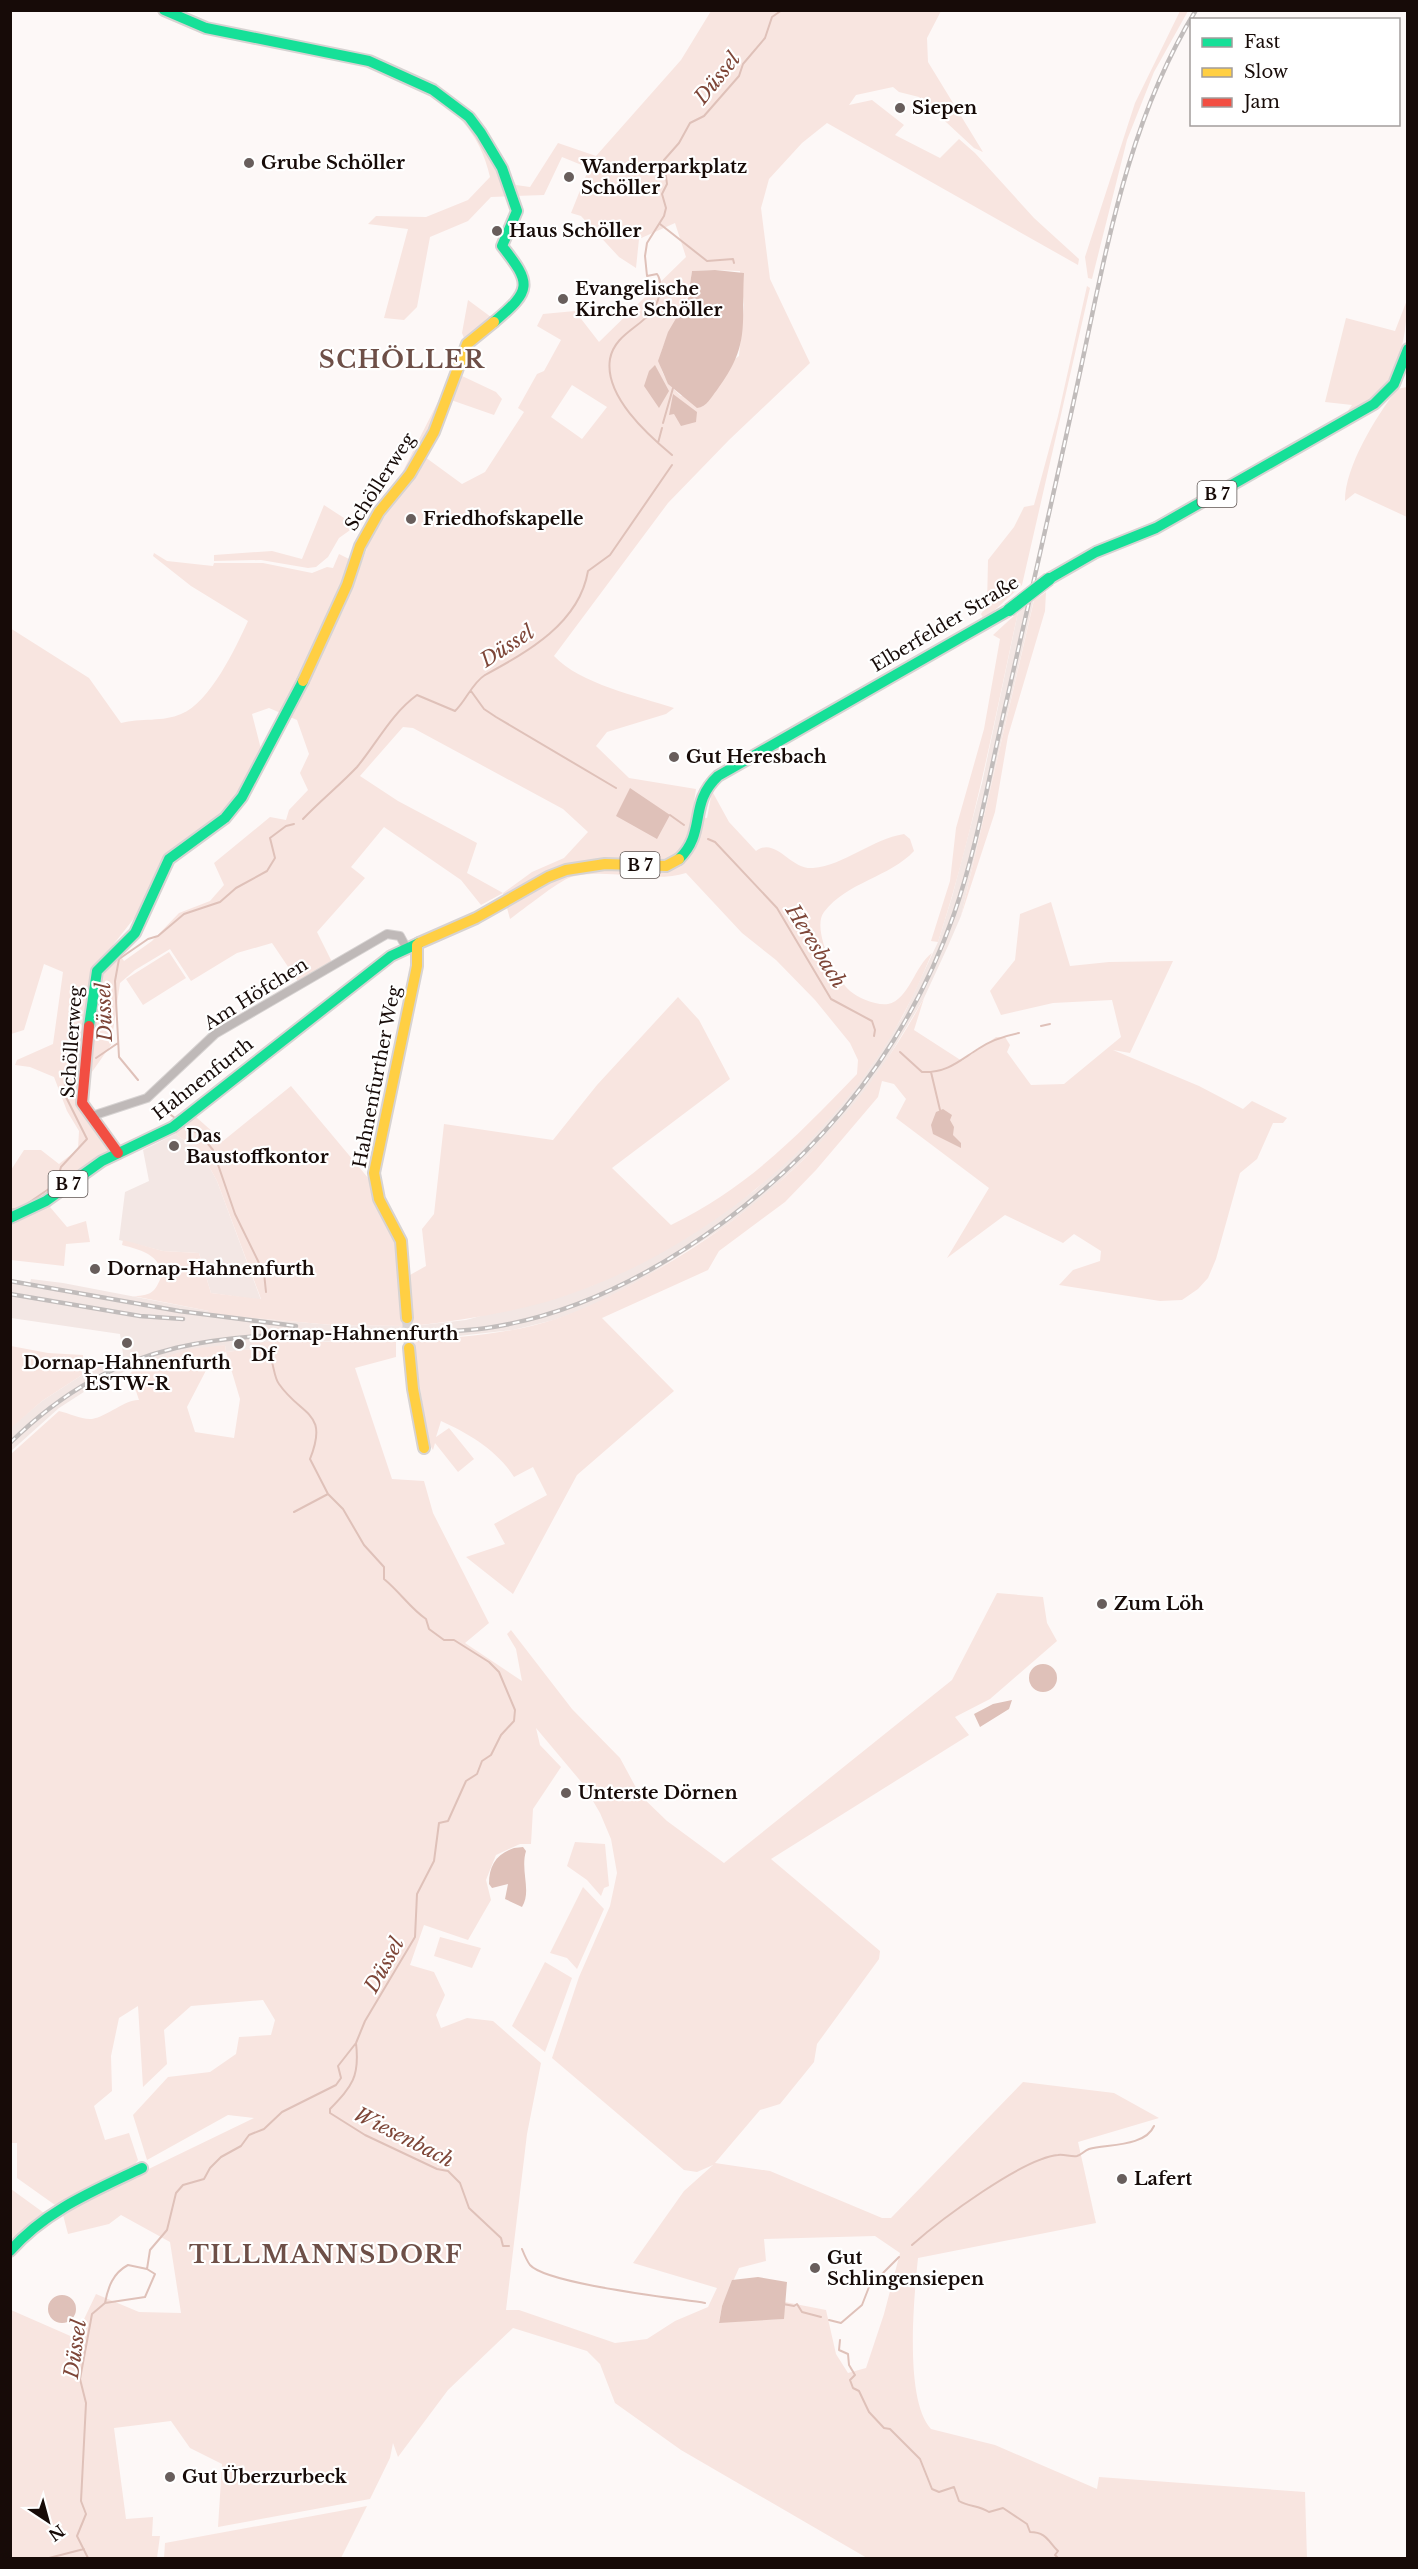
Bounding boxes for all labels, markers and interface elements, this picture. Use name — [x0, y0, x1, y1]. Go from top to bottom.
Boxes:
legend — [1190, 18, 1400, 126]
text: Fast — [1244, 31, 1281, 53]
water label: Düssel — [688, 47, 745, 109]
text: Slow — [1244, 61, 1289, 83]
text: Jam — [1242, 91, 1280, 113]
place label: Siepen — [912, 97, 977, 119]
marker: Siepen — [893, 101, 907, 115]
place label: Grube Schöller — [261, 152, 405, 174]
marker: Grube Schöller — [242, 156, 256, 170]
place label: Wanderparkplatz Schöller — [580, 156, 747, 199]
marker: Wanderparkplatz Schöller — [562, 170, 576, 184]
place label: Haus Schöller — [509, 220, 641, 242]
marker: Haus Schöller — [490, 224, 504, 238]
place label: Evangelische Kirche Schöller — [575, 278, 723, 321]
marker: Evangelische Kirche Schöller — [556, 292, 570, 306]
district label: SCHÖLLER — [319, 345, 485, 374]
street label: Schöllerweg — [340, 429, 420, 535]
road number: B 7 — [1198, 481, 1236, 507]
place label: Friedhofskapelle — [423, 508, 584, 530]
marker: Friedhofskapelle — [404, 512, 418, 526]
street label: Elberfelder Straße — [867, 571, 1023, 677]
water label: Düssel — [475, 619, 539, 673]
place label: Gut Heresbach — [686, 746, 827, 768]
marker: Gut Heresbach — [667, 750, 681, 764]
road number: B 7 — [620, 852, 660, 878]
water label: Heresbach — [780, 899, 851, 992]
street label: Am Höfchen — [199, 953, 312, 1035]
water label: Düssel — [91, 981, 117, 1043]
street label: Hahnenfurther Weg — [349, 984, 406, 1170]
street label: Schöllerweg — [57, 985, 87, 1099]
street label: Hahnenfurth — [148, 1033, 258, 1125]
place label: Das Baustoffkontor — [186, 1125, 329, 1168]
marker: Das Baustoffkontor — [167, 1139, 181, 1153]
road number: B 7 — [48, 1171, 88, 1197]
place label: Dornap-Hahnenfurth — [107, 1258, 315, 1280]
marker: Dornap-Hahnenfurth — [88, 1262, 102, 1276]
place label: Dornap-Hahnenfurth Df — [251, 1323, 459, 1366]
marker: Dornap-Hahnenfurth ESTW-R — [120, 1336, 134, 1350]
marker: Dornap-Hahnenfurth Df — [232, 1337, 246, 1351]
place label: Dornap-Hahnenfurth ESTW-R — [23, 1352, 231, 1395]
place label: Zum Löh — [1114, 1593, 1204, 1615]
marker: Zum Löh — [1095, 1597, 1109, 1611]
place label: Unterste Dörnen — [578, 1782, 737, 1804]
marker: Unterste Dörnen — [559, 1786, 573, 1800]
water label: Düssel — [359, 1933, 409, 1998]
water label: Wiesenbach — [350, 2102, 458, 2172]
place label: Lafert — [1134, 2168, 1192, 2190]
marker: Lafert — [1115, 2172, 1129, 2186]
district label: TILLMANNSDORF — [189, 2240, 463, 2269]
place label: Gut Schlingensiepen — [827, 2247, 984, 2290]
marker: Gut Schlingensiepen — [808, 2261, 822, 2275]
water label: Düssel — [59, 2317, 91, 2381]
place label: Gut Überzurbeck — [182, 2465, 348, 2488]
marker: Gut Überzurbeck — [163, 2470, 177, 2484]
north arrow — [18, 2491, 78, 2551]
text: N — [45, 2521, 69, 2546]

